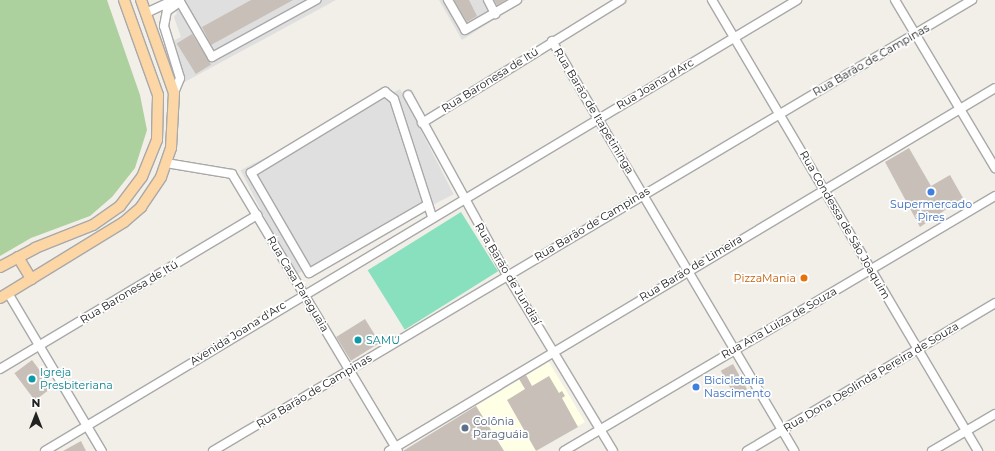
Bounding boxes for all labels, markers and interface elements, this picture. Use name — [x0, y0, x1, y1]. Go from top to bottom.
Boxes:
street label: Rua Barão de Campinas — [810, 21, 932, 99]
street label: Rua Baronesa de Itú — [439, 45, 541, 115]
street label: Rua Barão de Itapetininga — [551, 46, 637, 176]
street label: Rua Joana d'Arc — [614, 56, 696, 112]
street label: Rua Condessa de São Joaquim — [797, 148, 893, 302]
street label: Rua Barão de Campinas — [532, 184, 652, 264]
marker: Supermercado Pires — [926, 187, 936, 197]
place label: Supermercado Pires — [890, 198, 972, 224]
street label: Rua Barão de Jundiaí — [472, 220, 544, 328]
street label: Rua Barão de Limeira — [637, 232, 745, 304]
street label: Rua Casa Paraguaia — [264, 234, 332, 334]
street label: Rua Baronesa de Itú — [78, 258, 180, 326]
place label: PizzaMania — [734, 271, 796, 285]
marker: PizzaMania — [799, 273, 809, 283]
street label: Rua Ana Luiza de Souza — [719, 284, 839, 362]
street label: Avenida Joana d'Arc — [188, 298, 288, 368]
street label: Rua Dona Deolinda Pereira de Souza — [781, 319, 961, 435]
place label: SAMU — [366, 333, 400, 347]
marker: SAMU — [353, 335, 363, 345]
street label: Rua Barão de Campinas — [254, 351, 374, 431]
place label: Igreja Presbiteriana — [40, 366, 113, 392]
marker: Igreja Presbiteriana — [27, 374, 37, 384]
place label: Bicicletaria Nascimento — [704, 374, 771, 400]
marker: Bicicletaria Nascimento — [691, 382, 701, 392]
north arrow — [16, 395, 56, 435]
text: N — [32, 396, 40, 410]
place label: Colônia Paraguáia — [473, 415, 529, 441]
marker: Colônia Paraguáia — [460, 423, 470, 433]

